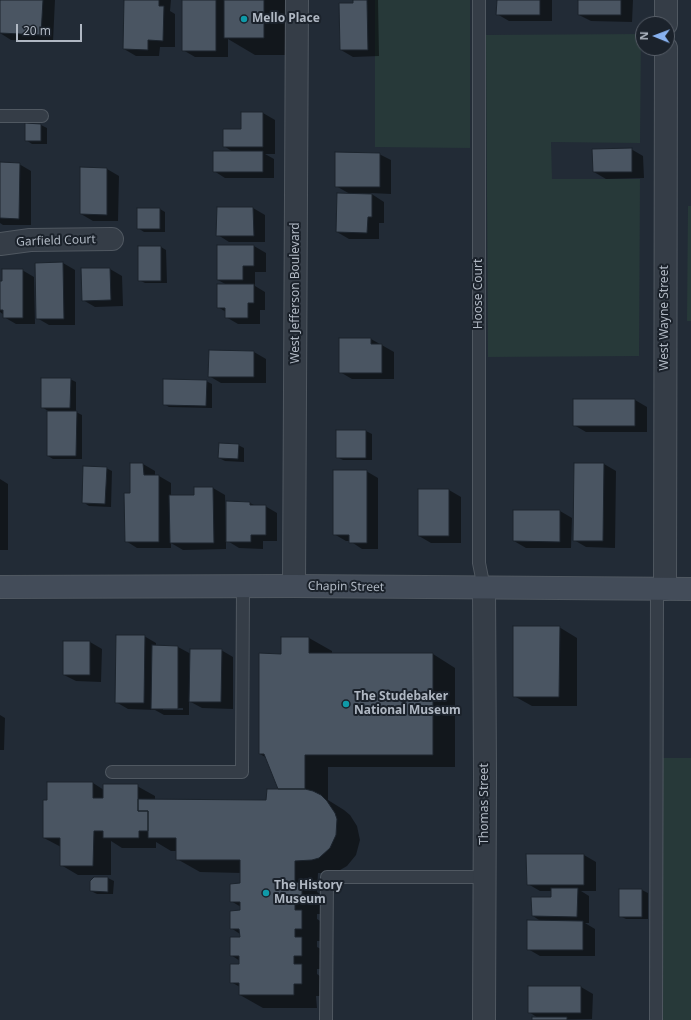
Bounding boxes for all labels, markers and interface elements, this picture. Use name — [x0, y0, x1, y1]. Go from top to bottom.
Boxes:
place label: Mello Place — [252, 12, 320, 26]
marker: Mello Place — [239, 14, 249, 24]
scale bar — [18, 16, 84, 42]
north arrow — [635, 16, 675, 56]
text: 20 m — [23, 22, 51, 39]
text: N — [636, 31, 651, 40]
street label: West Jefferson Boulevard — [289, 222, 303, 364]
street label: Garfield Court — [16, 232, 96, 250]
street label: Hoose Court — [472, 259, 486, 329]
street label: West Wayne Street — [658, 265, 672, 371]
street label: Chapin Street — [308, 579, 384, 595]
place label: The Studebaker National Museum — [354, 690, 461, 718]
marker: The Studebaker National Museum — [341, 699, 351, 709]
street label: Thomas Street — [478, 763, 492, 845]
place label: The History Museum — [274, 879, 343, 907]
marker: The History Museum — [261, 888, 271, 898]

